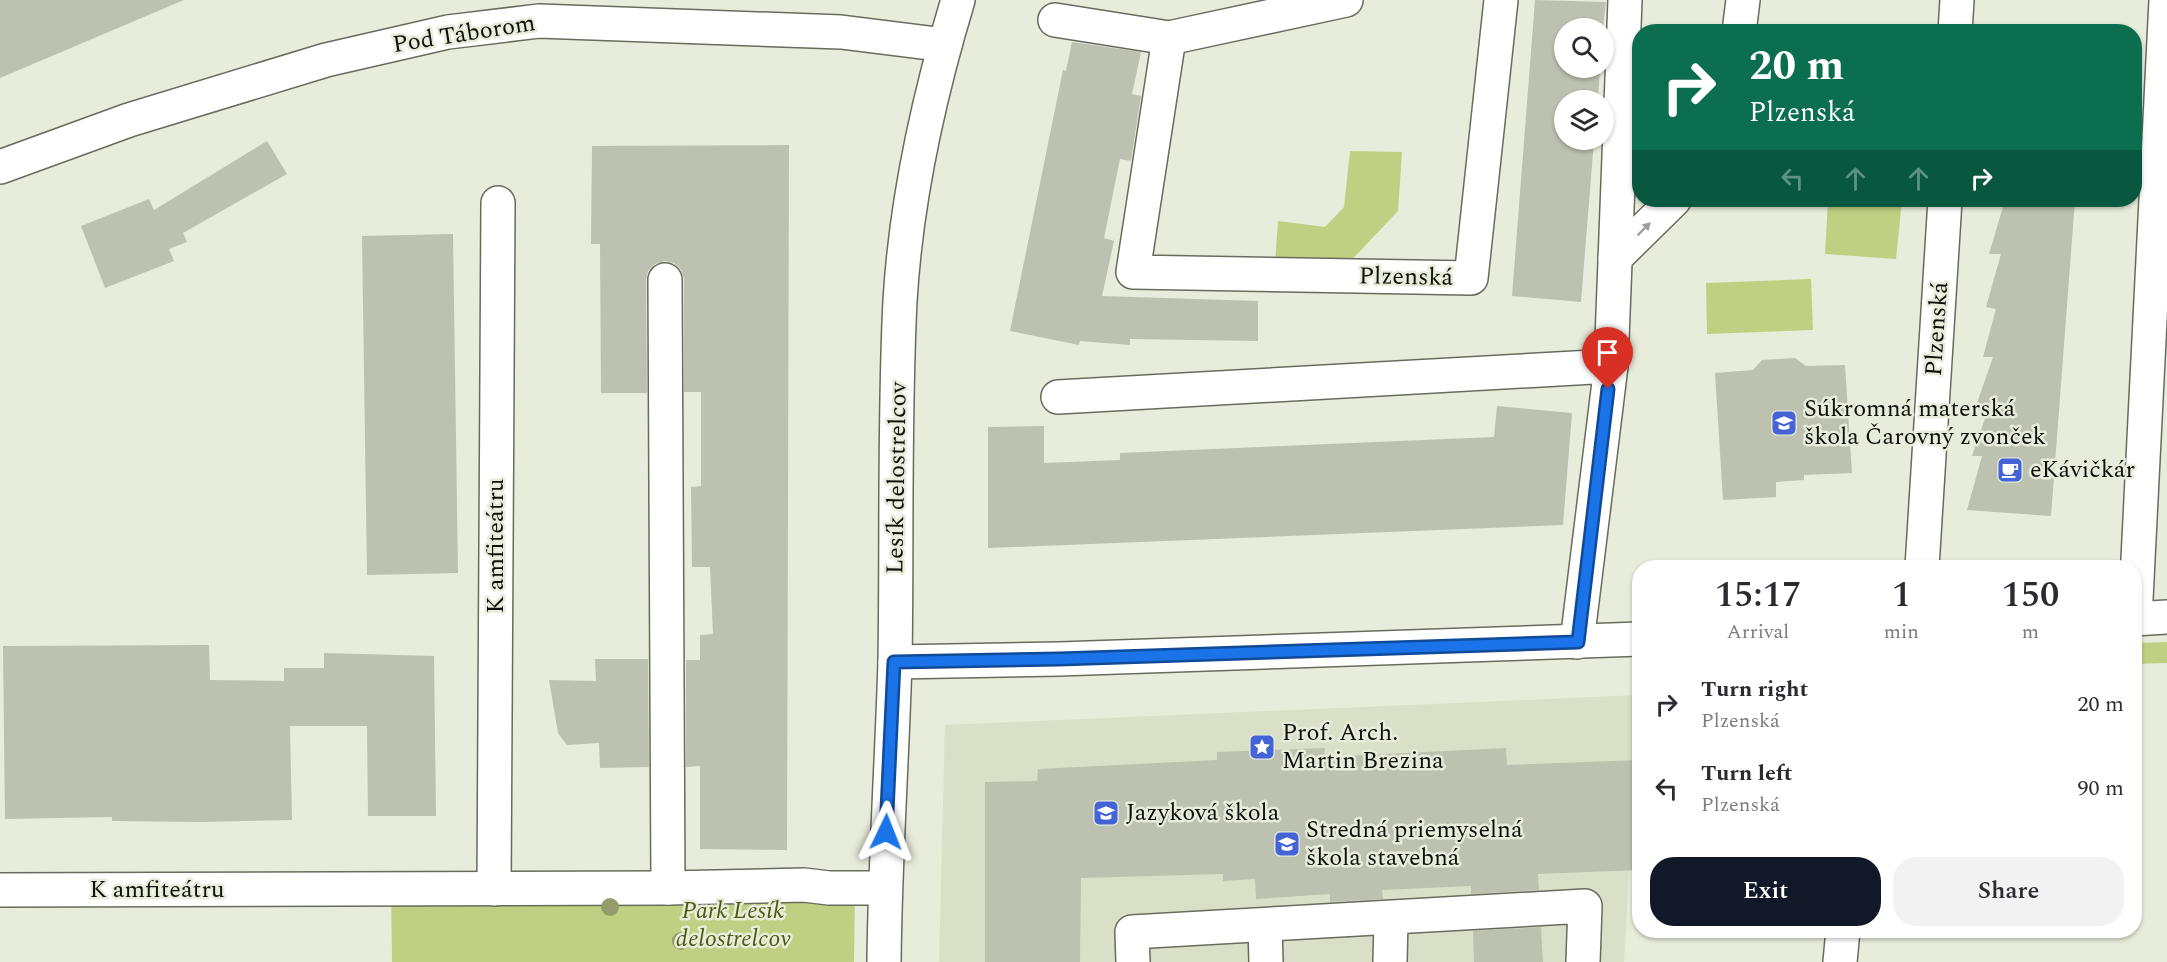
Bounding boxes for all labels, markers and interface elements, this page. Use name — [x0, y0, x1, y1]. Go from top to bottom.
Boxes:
street label: Pod Táborom — [390, 5, 538, 63]
map controls — [1554, 18, 1614, 150]
button: search — [1554, 18, 1614, 78]
text: 20 m — [1749, 35, 1844, 98]
icon: right — [1650, 48, 1728, 126]
button: layers — [1554, 90, 1614, 150]
text: Plzenská — [1749, 92, 1855, 134]
icon: left — [1776, 162, 1809, 195]
icon: ahead — [1839, 162, 1872, 195]
icon: ahead — [1902, 162, 1935, 195]
icon: right — [1965, 162, 1998, 195]
one-way arrow — [1637, 222, 1651, 236]
street label: Plzenská — [1358, 258, 1454, 296]
street label: Plzenská — [1916, 280, 1958, 377]
pin — [1582, 327, 1633, 389]
icon: arrive — [1591, 336, 1624, 369]
street label: Lesík delostrelcov — [877, 380, 917, 574]
place label: Súkromná materská škola Čarovný zvonček — [1804, 391, 2046, 455]
school or university icon: Súkromná materská škola Čarovný zvonček — [1769, 408, 1799, 438]
place label: eKávičkár — [2030, 452, 2135, 488]
cafe icon: eKávičkár — [1995, 455, 2025, 485]
street label: K amfiteátru — [478, 479, 514, 613]
text: 15:17 — [1715, 568, 1801, 623]
text: 1 — [1892, 568, 1911, 623]
text: 150 — [2001, 568, 2059, 623]
text: Arrival — [1727, 617, 1789, 647]
text: min — [1884, 617, 1919, 647]
text: m — [2022, 617, 2039, 647]
text: Turn right — [1701, 673, 1808, 706]
icon: right — [1650, 688, 1683, 721]
text: 20 m — [2078, 688, 2124, 721]
text: Plzenská — [1701, 706, 1780, 736]
place label: Prof. Arch. Martin Brezina — [1282, 715, 1444, 779]
place icon: Prof. Arch. Martin Brezina — [1247, 732, 1277, 762]
text: Turn left — [1701, 757, 1793, 790]
icon: left — [1650, 772, 1683, 805]
text: 90 m — [2078, 772, 2124, 805]
text: Plzenská — [1701, 790, 1780, 820]
place label: Jazyková škola — [1126, 795, 1280, 831]
school or university icon: Jazyková škola — [1091, 798, 1121, 828]
position arrow — [854, 800, 918, 864]
place label: Stredná priemyselná škola stavebná — [1306, 812, 1523, 876]
school or university icon: Stredná priemyselná škola stavebná — [1272, 829, 1302, 859]
button: Exit — [1650, 857, 1881, 926]
button: Share — [1893, 857, 2124, 926]
street label: K amfiteátru — [90, 872, 224, 908]
park label: Park Lesík delostrelcov — [676, 893, 791, 957]

